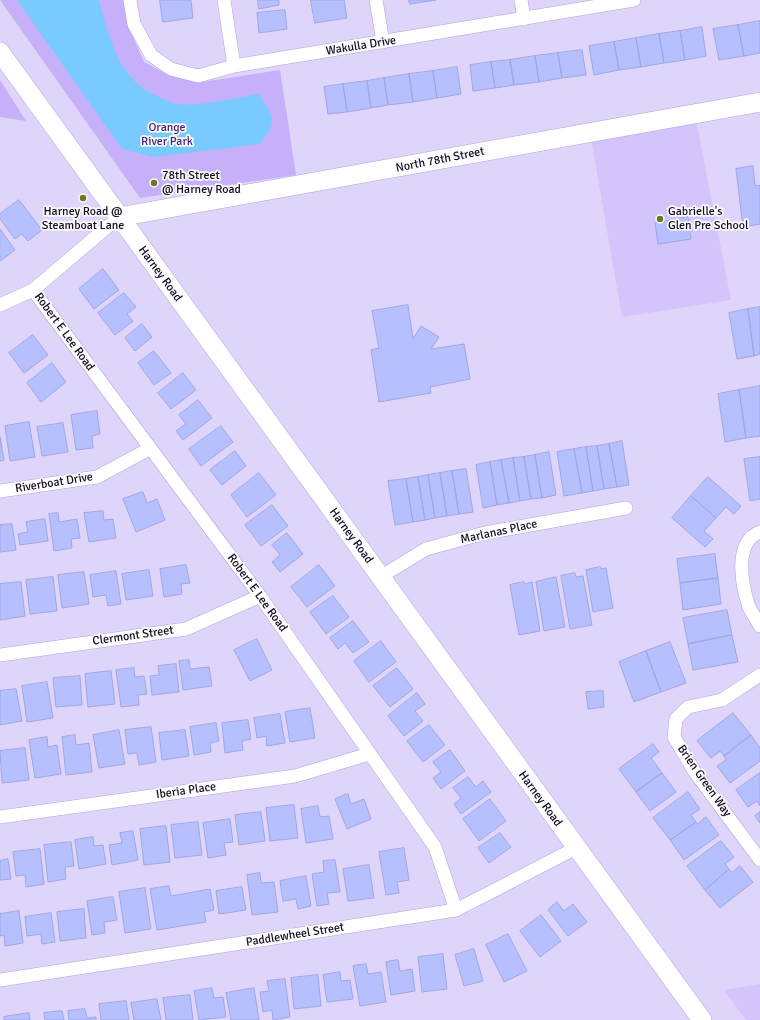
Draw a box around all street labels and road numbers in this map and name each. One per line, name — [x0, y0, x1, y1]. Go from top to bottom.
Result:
street label: Wakulla Drive — [325, 33, 397, 59]
street label: North 78th Street — [394, 144, 486, 176]
street label: Harney Road — [135, 244, 185, 304]
street label: Robert E Lee Road — [31, 290, 97, 374]
street label: Riverboat Drive — [14, 470, 94, 496]
street label: Harney Road — [326, 506, 376, 566]
street label: Marlanas Place — [459, 517, 539, 547]
street label: Robert E Lee Road — [224, 551, 290, 635]
street label: Clermont Street — [92, 623, 174, 649]
street label: Brien Green Way — [674, 742, 734, 820]
street label: Harney Road — [515, 769, 565, 829]
street label: Iberia Place — [155, 780, 217, 802]
street label: Paddlewheel Street — [245, 920, 345, 950]

